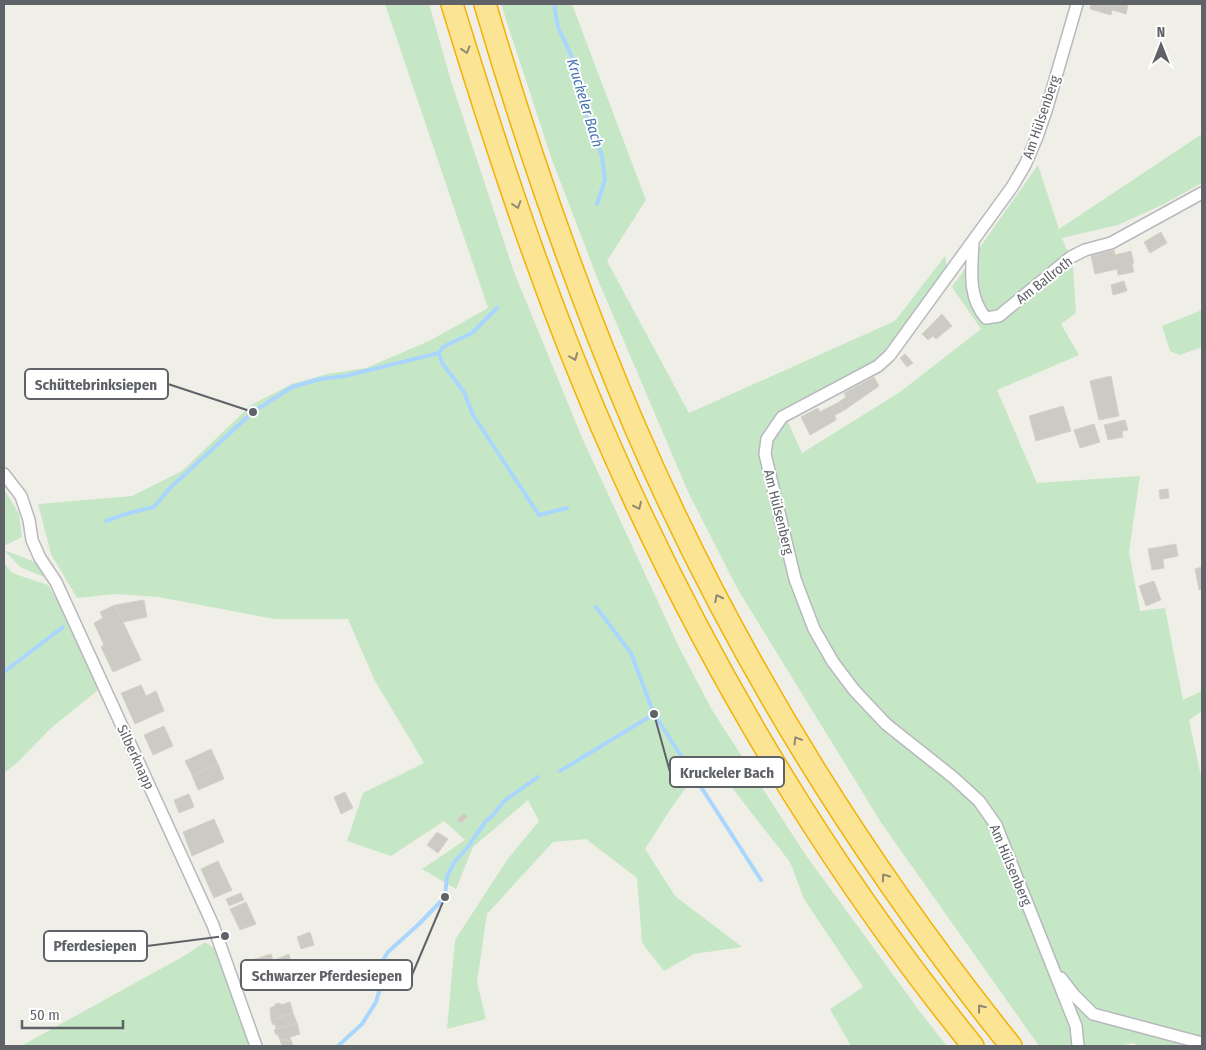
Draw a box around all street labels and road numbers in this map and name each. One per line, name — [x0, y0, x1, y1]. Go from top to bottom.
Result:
street label: Am Hülsenberg — [1019, 73, 1064, 161]
street label: Am Ballroth — [1013, 253, 1076, 308]
street label: Am Hülsenberg — [760, 468, 797, 557]
street label: Silberknapp — [113, 722, 158, 792]
street label: Am Hülsenberg — [986, 822, 1035, 909]

